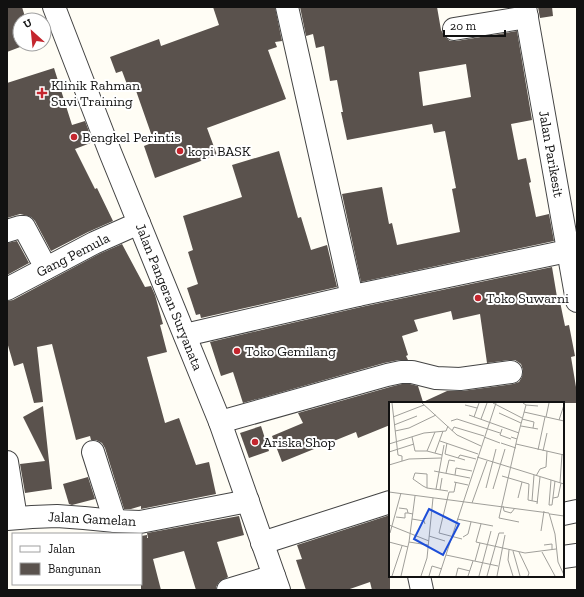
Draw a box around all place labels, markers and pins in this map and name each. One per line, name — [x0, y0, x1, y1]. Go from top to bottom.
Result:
place label: Klinik Rahman Suvi Training — [51, 77, 140, 110]
marker: Klinik Rahman Suvi Training — [36, 87, 48, 99]
place label: Bengkel Perintis — [82, 129, 181, 146]
marker: Bengkel Perintis — [69, 132, 79, 142]
place label: kopi BASK — [188, 143, 251, 160]
marker: kopi BASK — [175, 146, 185, 156]
place label: Toko Suwarni — [486, 290, 569, 307]
marker: Toko Suwarni — [473, 293, 483, 303]
place label: Toko Gemilang — [245, 343, 336, 360]
marker: Toko Gemilang — [232, 346, 242, 356]
place label: Ariska Shop — [263, 434, 336, 451]
marker: Ariska Shop — [250, 437, 260, 447]

